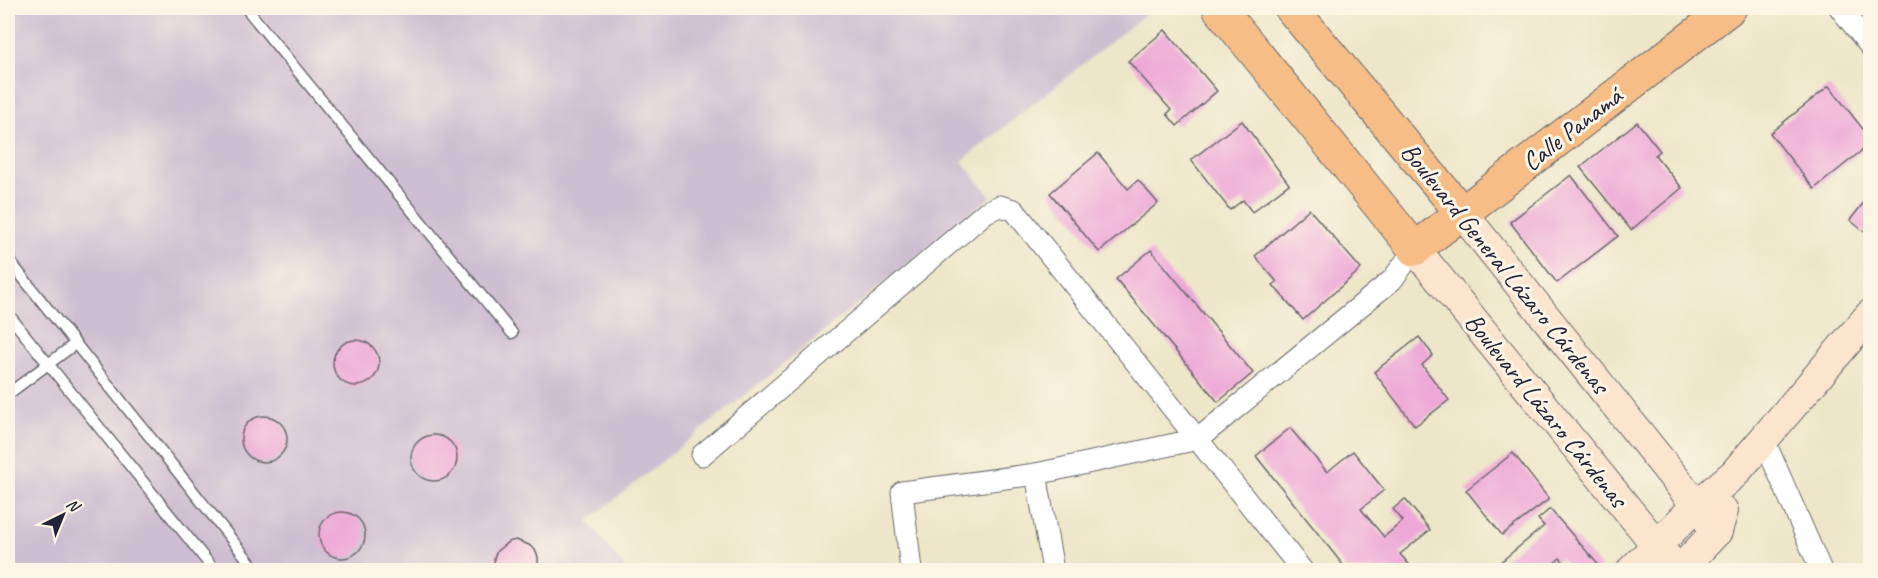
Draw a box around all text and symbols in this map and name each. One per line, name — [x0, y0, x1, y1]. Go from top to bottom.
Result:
street label: Calle Panamá — [1515, 78, 1631, 178]
street label: Boulevard General Lázaro Cárdenas — [1394, 136, 1618, 402]
street label: Boulevard Lázaro Cárdenas — [1458, 306, 1636, 515]
north arrow — [33, 485, 93, 545]
text: N — [62, 494, 85, 518]

